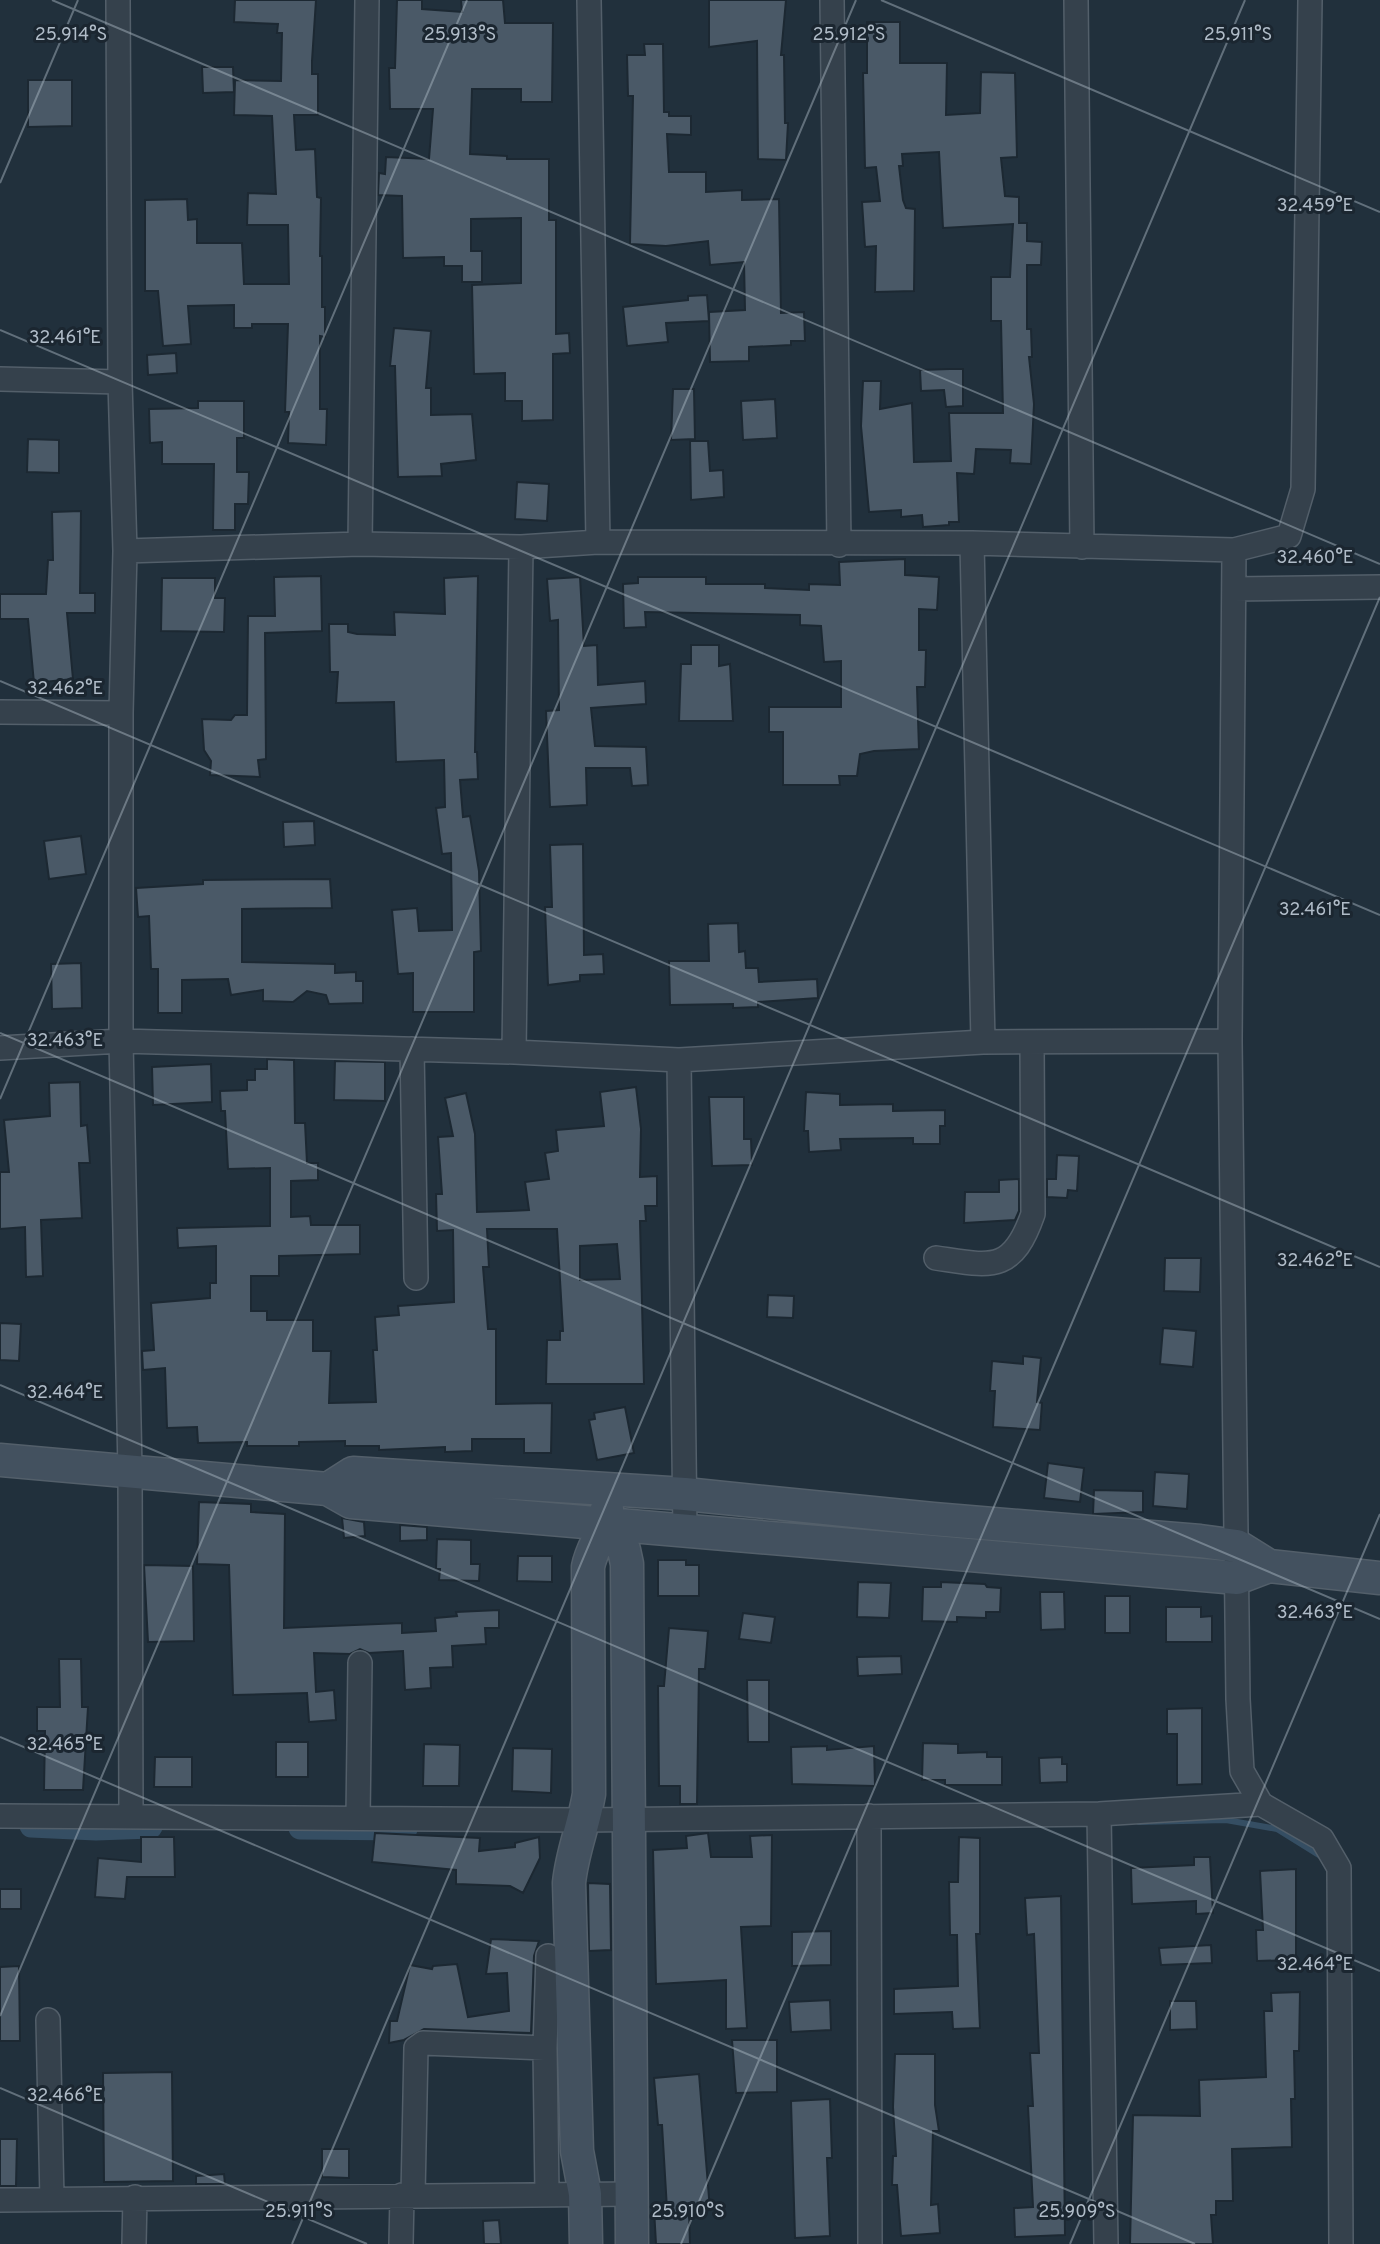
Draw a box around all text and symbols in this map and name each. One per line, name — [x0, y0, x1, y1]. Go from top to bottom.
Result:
text: 25.914°S — [35, 24, 107, 47]
text: 25.913°S — [424, 24, 496, 47]
text: 25.912°S — [813, 24, 885, 47]
text: 25.911°S — [1204, 24, 1272, 47]
text: 32.459°E — [1277, 195, 1353, 218]
text: 32.461°E — [29, 327, 101, 350]
text: 32.460°E — [1276, 547, 1354, 570]
text: 32.462°E — [27, 678, 103, 701]
text: 32.461°E — [1279, 899, 1351, 922]
text: 32.463°E — [27, 1030, 103, 1053]
text: 32.462°E — [1277, 1250, 1353, 1273]
text: 32.464°E — [27, 1382, 103, 1405]
text: 32.463°E — [1277, 1602, 1353, 1625]
text: 32.465°E — [27, 1734, 103, 1757]
text: 32.464°E — [1277, 1954, 1353, 1977]
text: 32.466°E — [27, 2085, 103, 2108]
text: 25.911°S — [265, 2201, 333, 2224]
text: 25.910°S — [651, 2201, 725, 2224]
text: 25.909°S — [1038, 2201, 1116, 2224]

